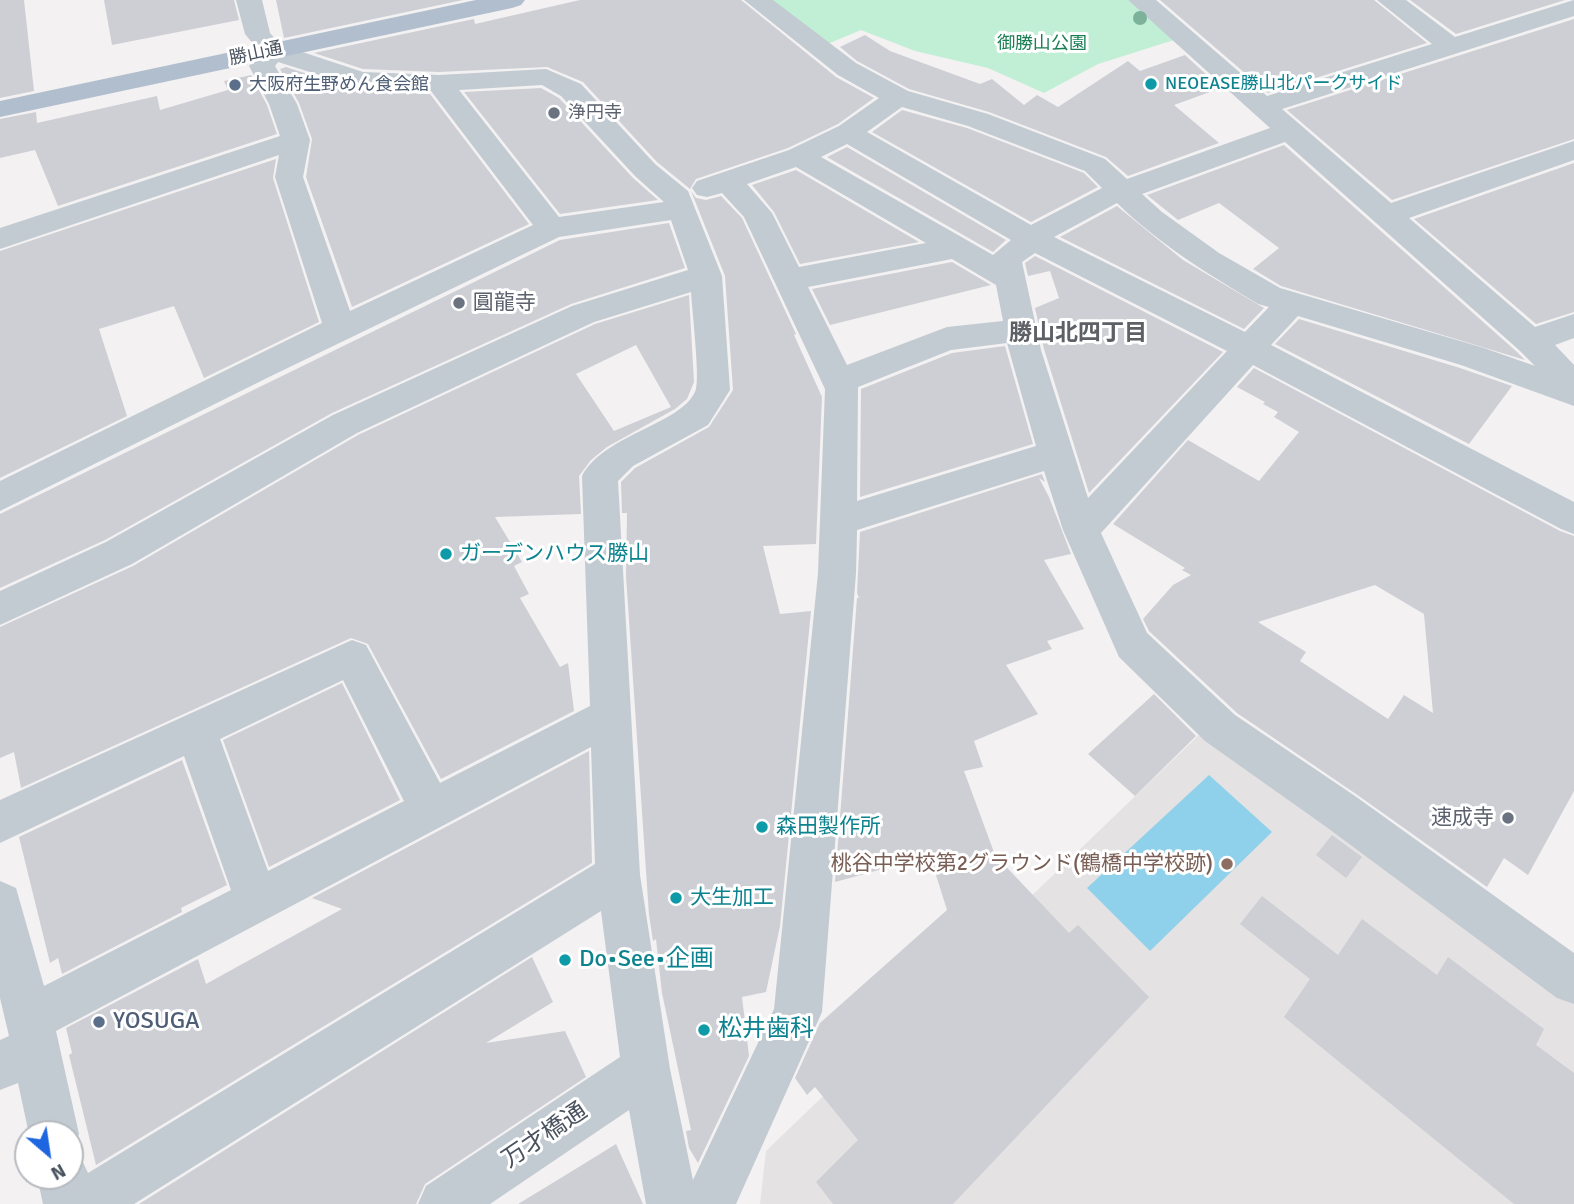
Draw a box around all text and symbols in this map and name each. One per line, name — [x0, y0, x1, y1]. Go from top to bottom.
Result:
park label: 御勝山公園 — [997, 33, 1087, 55]
street label: 勝山通 — [227, 38, 285, 70]
place label: NEOEASE勝山北パークサイド — [1165, 73, 1403, 95]
place label: 大阪府生野めん食会館 — [249, 74, 429, 96]
marker: NEOEASE勝山北パークサイド — [1143, 76, 1159, 92]
marker: 大阪府生野めん食会館 — [227, 77, 243, 93]
place label: 浄円寺 — [568, 102, 622, 124]
marker: 浄円寺 — [546, 105, 562, 121]
place label: 圓龍寺 — [473, 290, 536, 316]
marker: 圓龍寺 — [451, 295, 467, 311]
district label: 勝山北四丁目 — [1009, 320, 1147, 348]
place label: ガーデンハウス勝山 — [460, 541, 649, 567]
marker: ガーデンハウス勝山 — [438, 546, 454, 562]
place label: 速成寺 — [1431, 805, 1494, 831]
marker: 速成寺 — [1500, 810, 1516, 826]
place label: 森田製作所 — [776, 814, 881, 840]
marker: 森田製作所 — [754, 819, 770, 835]
place label: 桃谷中学校第2グラウンド(鶴橋中学校跡) — [831, 851, 1213, 877]
marker: 桃谷中学校第2グラウンド(鶴橋中学校跡) — [1219, 856, 1235, 872]
place label: 大生加工 — [690, 885, 774, 911]
marker: 大生加工 — [668, 890, 684, 906]
place label: Do•See•企画 — [579, 946, 714, 974]
marker: Do•See•企画 — [557, 952, 573, 968]
place label: YOSUGA — [113, 1008, 200, 1036]
marker: YOSUGA — [91, 1014, 107, 1030]
place label: 松井歯科 — [718, 1016, 814, 1044]
marker: 松井歯科 — [696, 1022, 712, 1038]
street label: 万才橋通 — [497, 1097, 593, 1175]
north arrow — [14, 1120, 84, 1190]
text: N — [47, 1158, 70, 1185]

